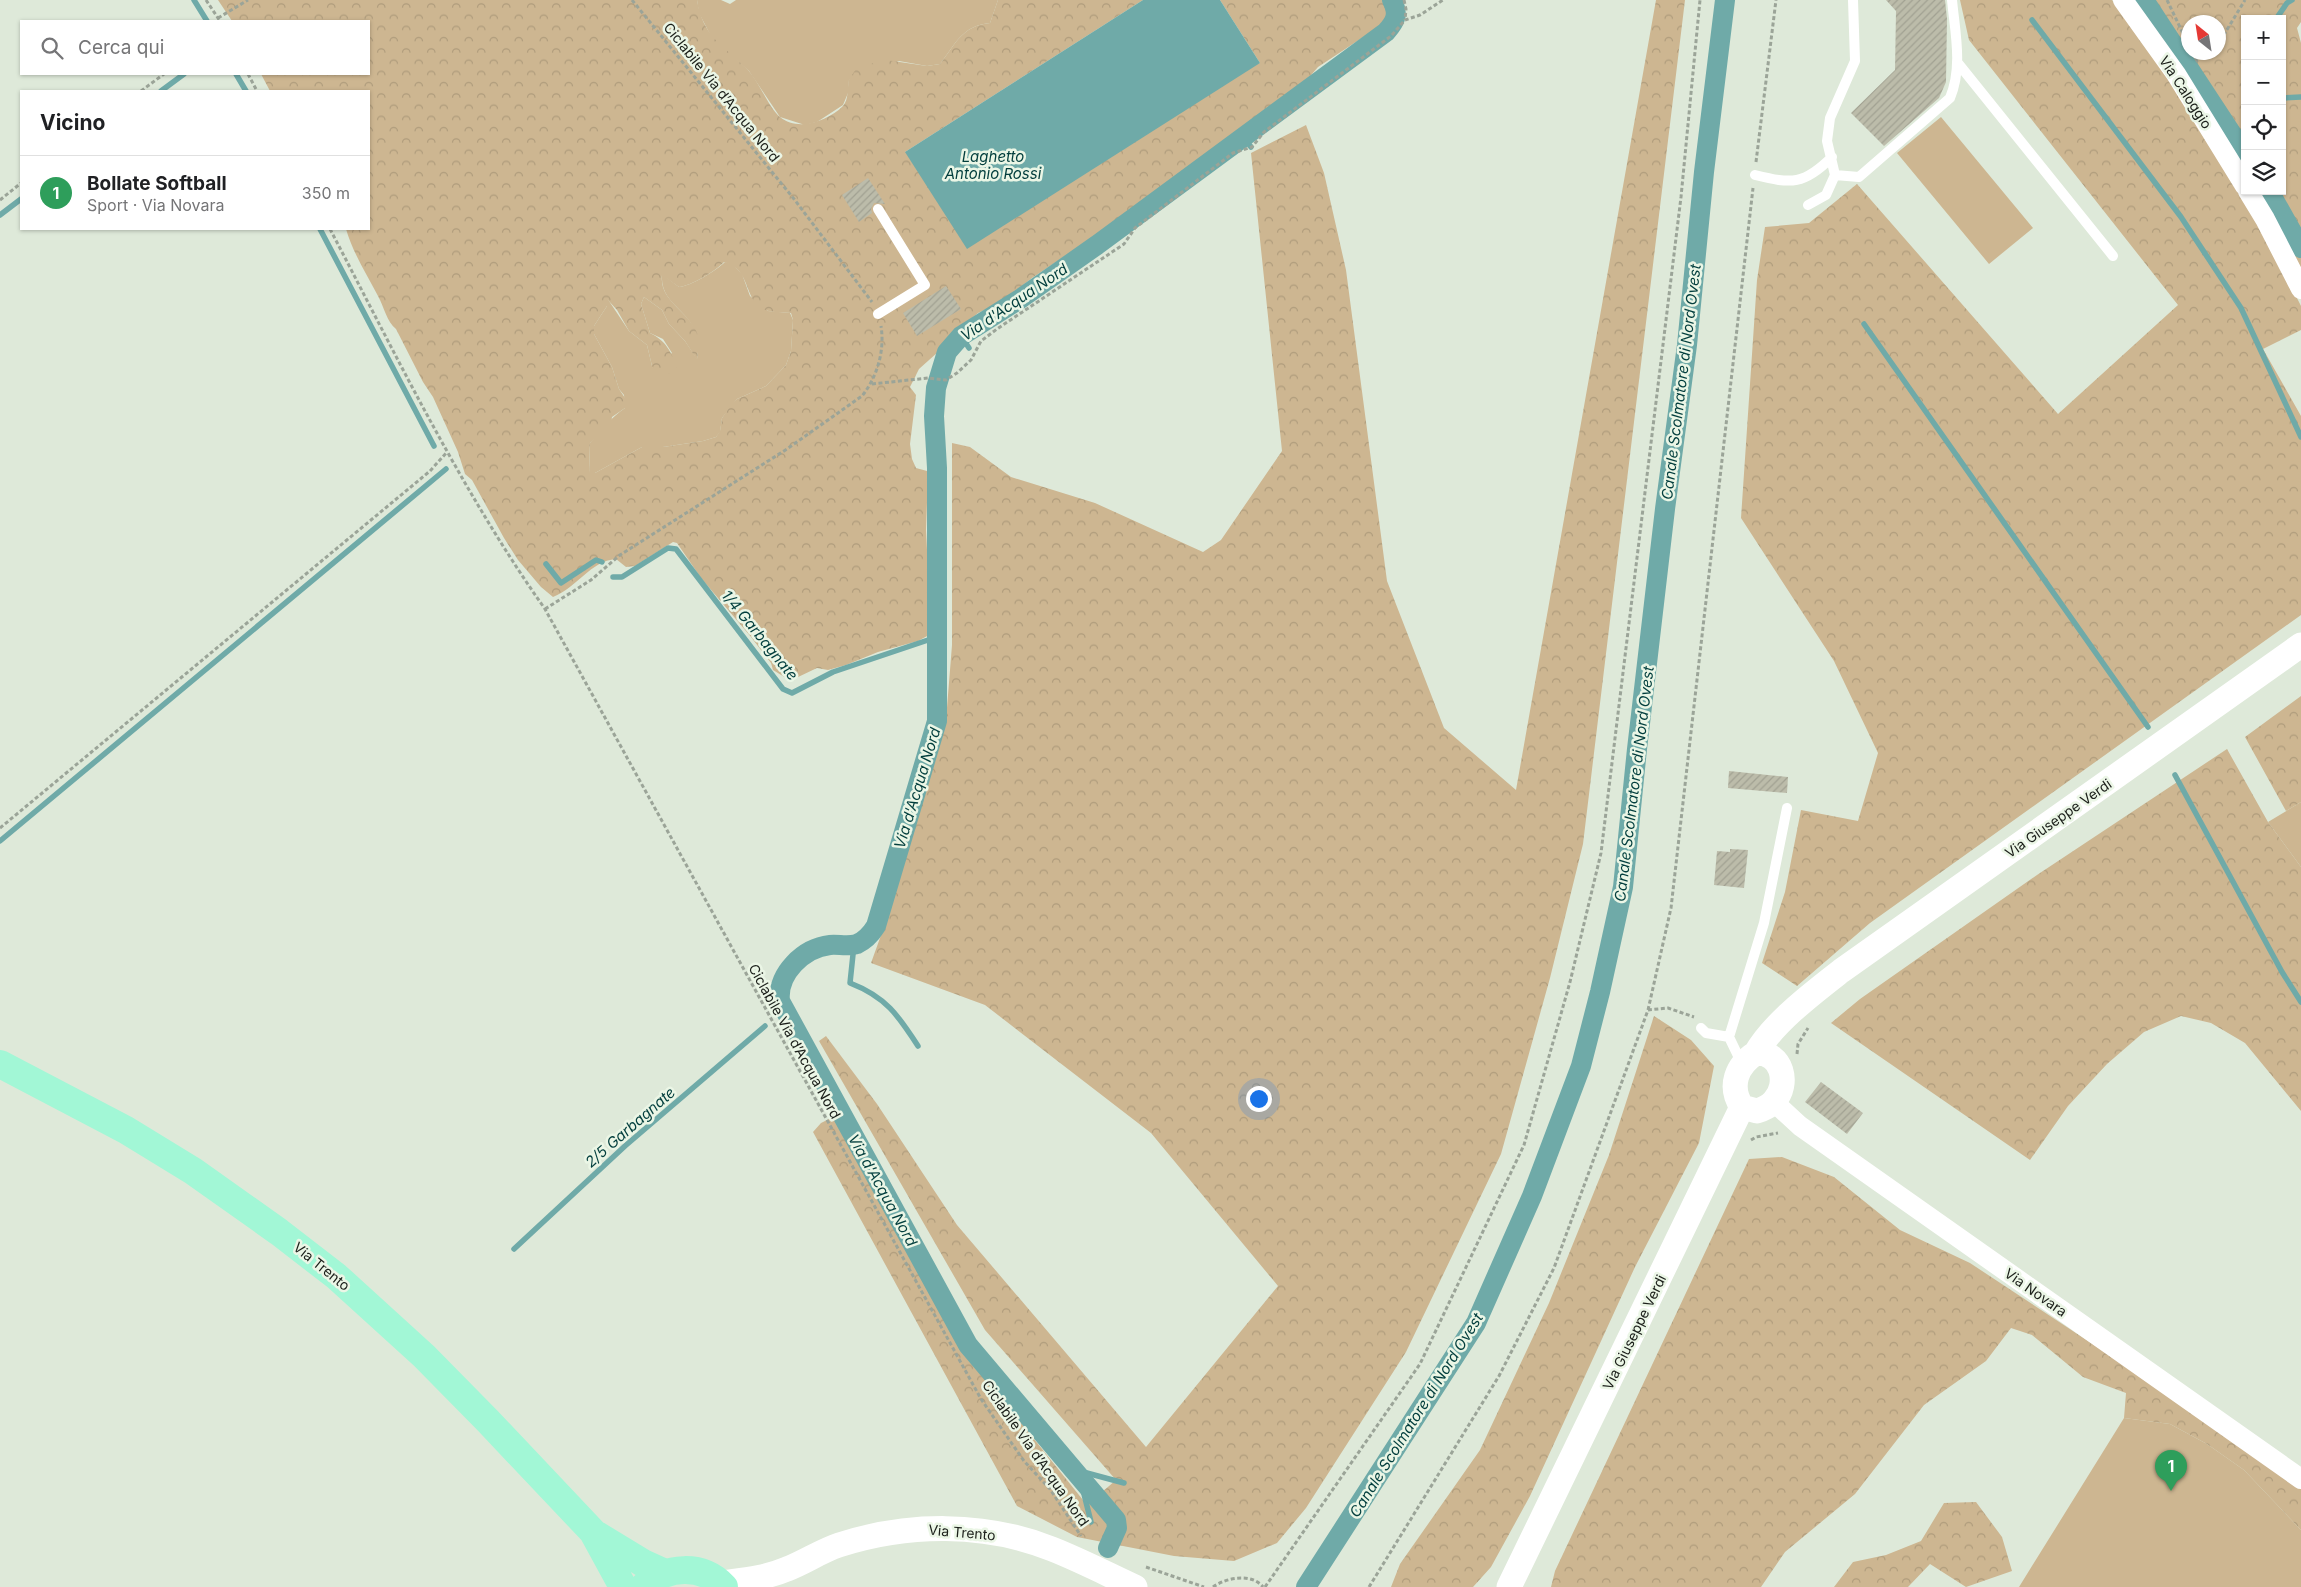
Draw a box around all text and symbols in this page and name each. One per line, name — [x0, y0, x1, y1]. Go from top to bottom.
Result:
north arrow — [2181, 15, 2226, 60]
map controls — [2241, 15, 2286, 195]
button: + — [2241, 15, 2286, 60]
street label: Ciclabile Via d’Acqua Nord — [661, 19, 783, 165]
search box — [20, 20, 370, 75]
icon: search — [38, 34, 66, 62]
text: Cerca qui — [78, 36, 164, 59]
street label: Via Caloggio — [2156, 52, 2216, 132]
button: − — [2241, 60, 2286, 105]
button: locate — [2241, 105, 2286, 150]
text: Vicino — [40, 110, 105, 135]
water label: Laghetto Antonio Rossi — [944, 147, 1042, 183]
button: layers — [2241, 150, 2286, 195]
text: Bollate Softball — [87, 172, 227, 195]
text: 1 — [53, 183, 59, 203]
text: 350 m — [302, 183, 350, 203]
text: Sport · Via Novara — [87, 195, 224, 215]
water label: Via d'Acqua Nord — [957, 259, 1072, 345]
water label: Canale Scolmatore di Nord Ovest — [1657, 262, 1705, 501]
water label: 1/4 Garbagnate — [718, 586, 802, 684]
water label: Canale Scolmatore di Nord Ovest — [1610, 664, 1658, 903]
water label: Via d'Acqua Nord — [890, 725, 945, 851]
street label: Via Giuseppe Verdi — [2002, 775, 2114, 861]
street label: Ciclabile Via d’Acqua Nord — [745, 961, 845, 1121]
water label: 2/5 Garbagnate — [581, 1083, 679, 1171]
your location — [1246, 1086, 1272, 1112]
water label: Via d'Acqua Nord — [844, 1131, 922, 1250]
street label: Via Trento — [290, 1238, 354, 1294]
street label: Via Novara — [2002, 1264, 2070, 1320]
street label: Via Giuseppe Verdi — [1599, 1272, 1669, 1392]
water label: Canale Scolmatore di Nord Ovest — [1345, 1308, 1487, 1521]
street label: Ciclabile Via d’Acqua Nord — [979, 1377, 1093, 1529]
pin: 1 — [2155, 1450, 2187, 1491]
street label: Via Trento — [928, 1521, 996, 1543]

